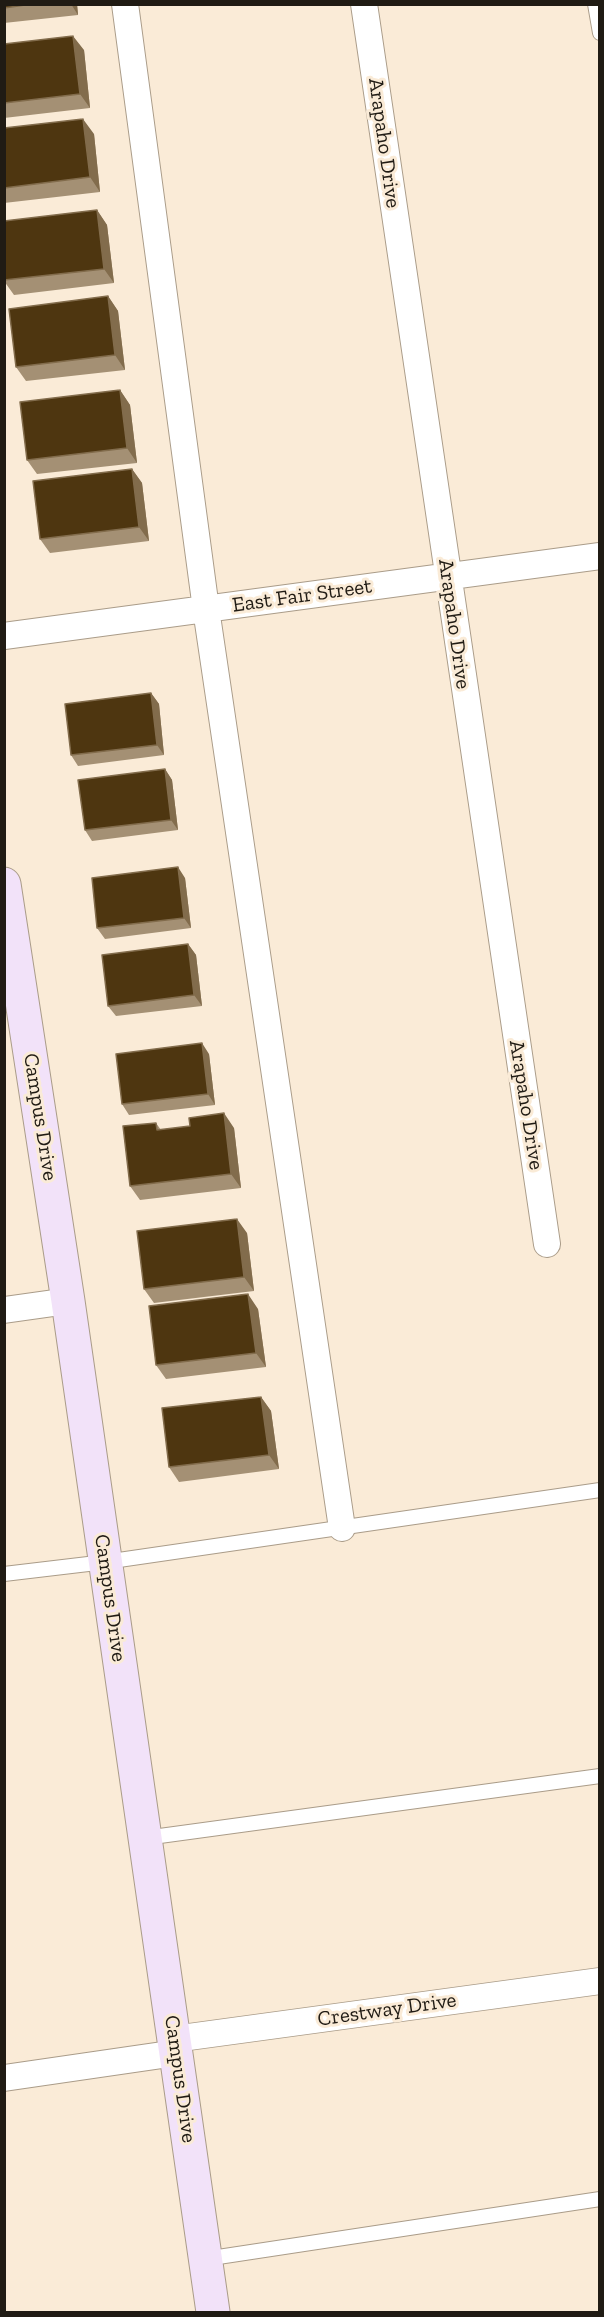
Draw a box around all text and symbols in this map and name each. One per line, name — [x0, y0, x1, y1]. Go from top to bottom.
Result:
street label: Arapaho Drive — [362, 76, 406, 210]
street label: Arapaho Drive — [432, 557, 476, 691]
street label: East Fair Street — [231, 574, 373, 618]
street label: Arapaho Drive — [503, 1038, 549, 1172]
street label: Campus Drive — [17, 1052, 63, 1182]
street label: Campus Drive — [89, 1533, 131, 1663]
street label: Crestway Drive — [316, 1988, 458, 2032]
street label: Campus Drive — [159, 2014, 201, 2144]

